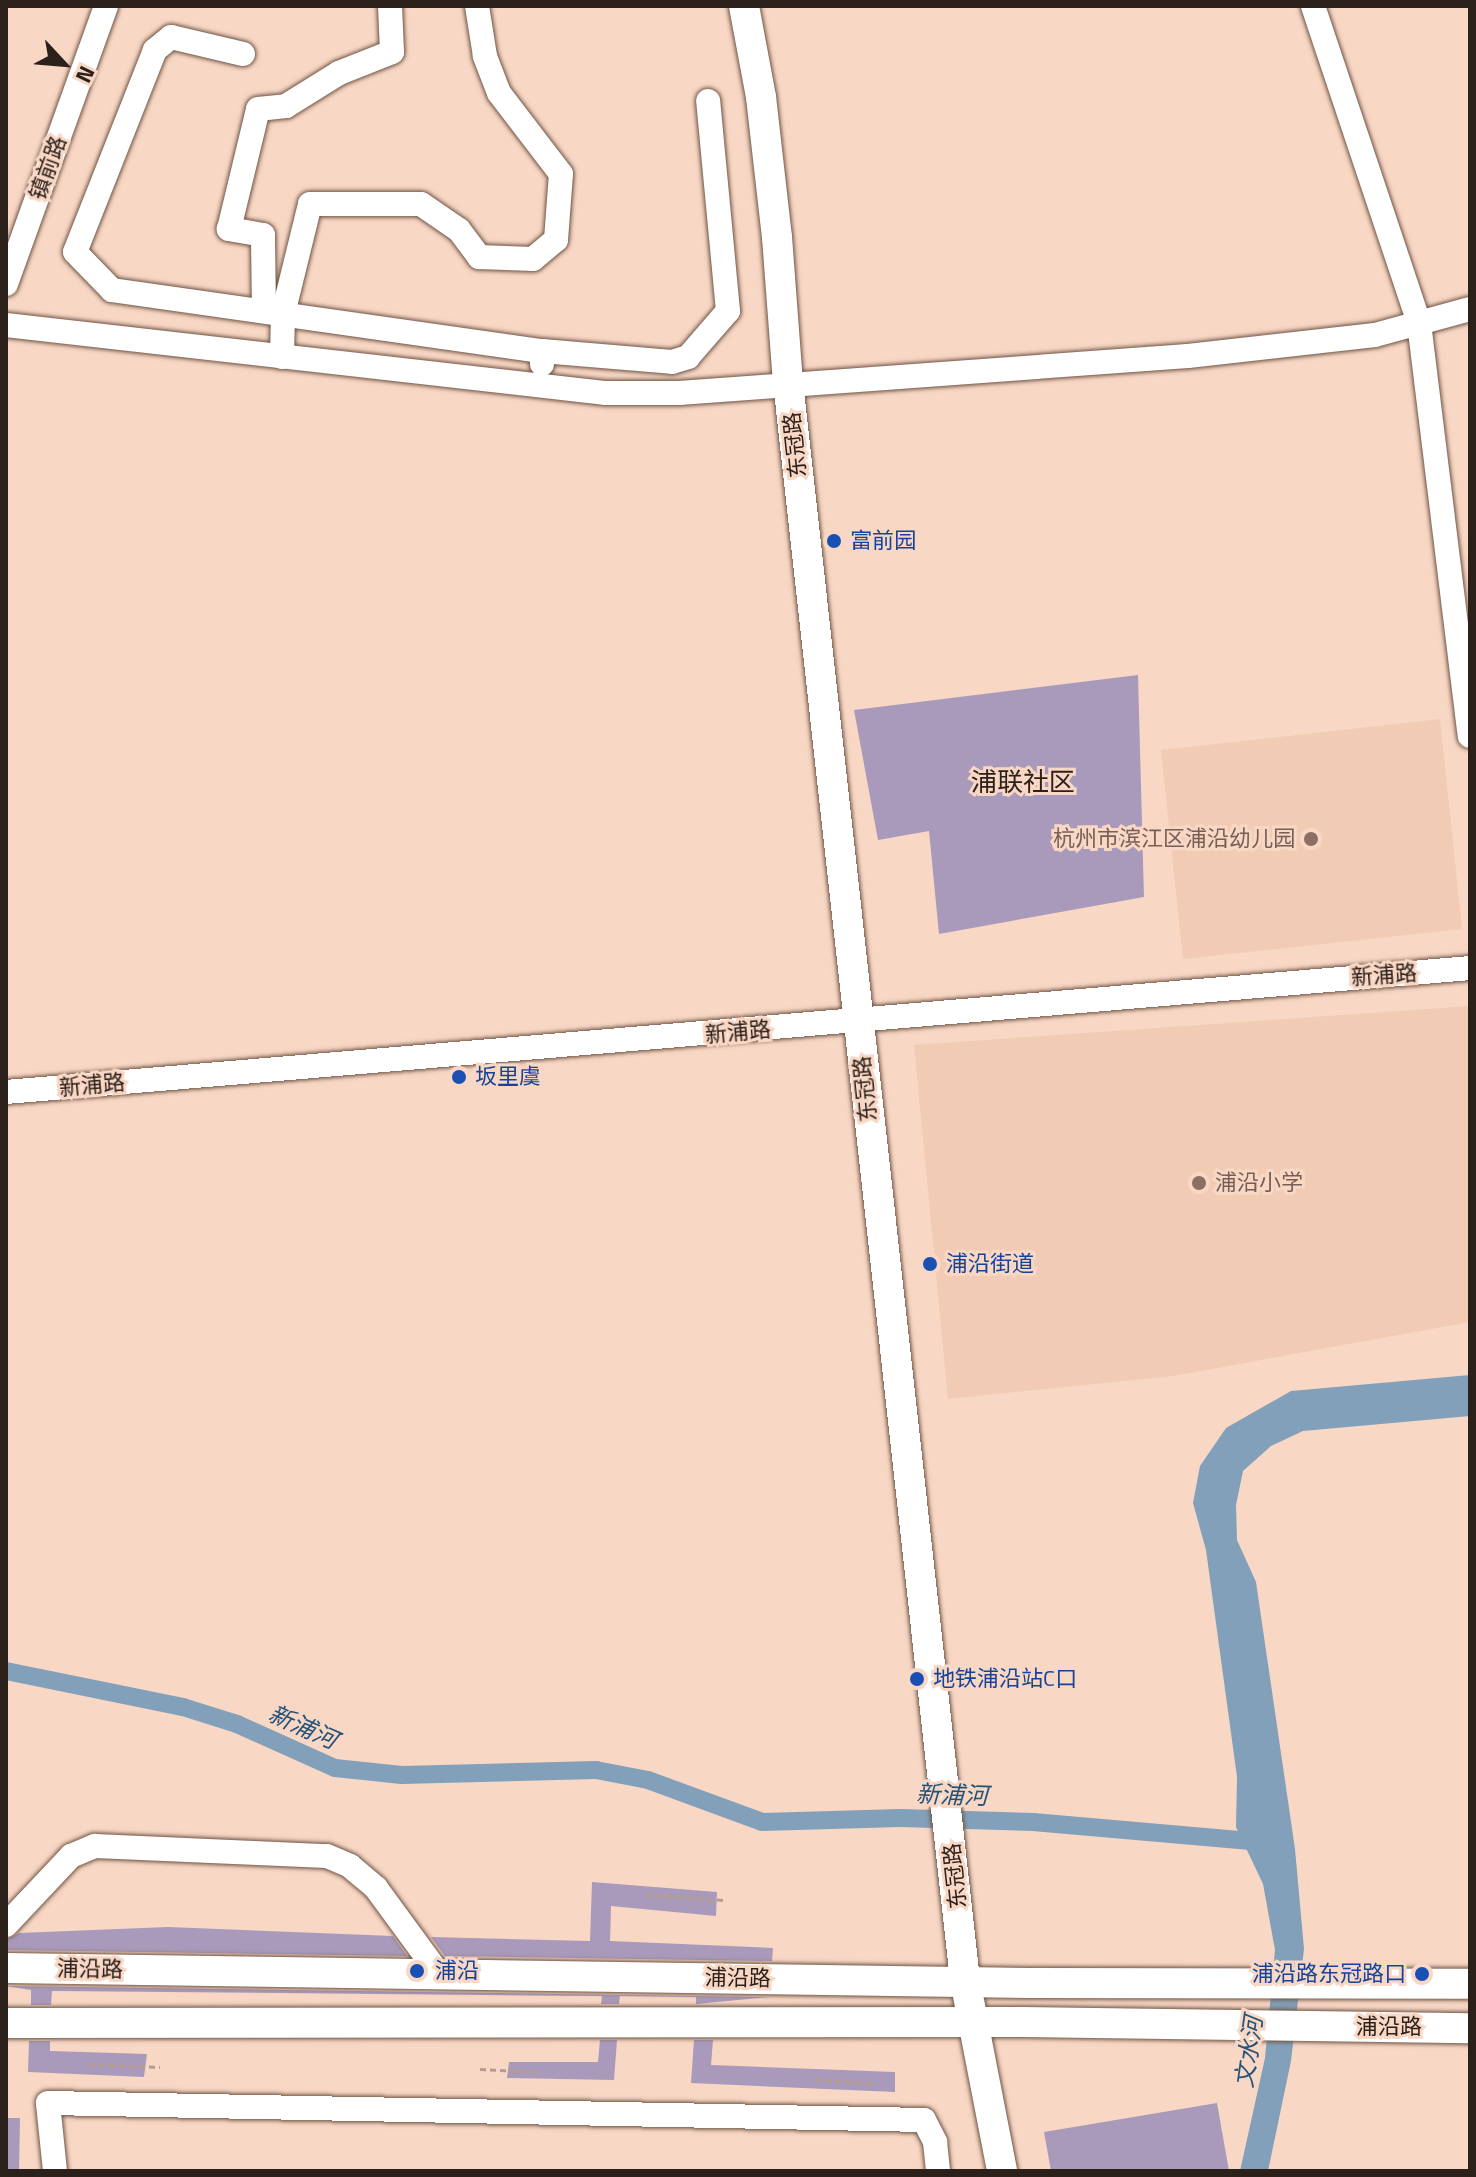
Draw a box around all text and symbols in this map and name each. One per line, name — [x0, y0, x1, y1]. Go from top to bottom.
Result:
north arrow — [24, 24, 104, 104]
text: N — [67, 60, 104, 89]
street label: 镇前路 — [24, 132, 72, 204]
street label: 东冠路 — [778, 411, 812, 479]
place label: 富前园 — [850, 528, 916, 554]
marker: 富前园 — [825, 532, 843, 550]
district label: 浦联社区 — [971, 766, 1075, 798]
place label: 杭州市滨江区浦沿幼儿园 — [1053, 826, 1295, 852]
marker: 杭州市滨江区浦沿幼儿园 — [1302, 830, 1320, 848]
street label: 新浦路 — [1350, 960, 1418, 990]
street label: 新浦路 — [704, 1016, 772, 1048]
street label: 东冠路 — [848, 1055, 882, 1123]
place label: 坂里虞 — [475, 1064, 541, 1090]
marker: 坂里虞 — [450, 1068, 468, 1086]
street label: 新浦路 — [58, 1069, 126, 1101]
place label: 浦沿小学 — [1215, 1170, 1303, 1196]
marker: 浦沿小学 — [1190, 1174, 1208, 1192]
place label: 浦沿街道 — [946, 1251, 1034, 1277]
marker: 浦沿街道 — [921, 1255, 939, 1273]
place label: 地铁浦沿站C口 — [933, 1666, 1077, 1692]
marker: 地铁浦沿站C口 — [908, 1670, 926, 1688]
water label: 新浦河 — [264, 1699, 342, 1755]
water label: 新浦河 — [916, 1779, 988, 1811]
street label: 东冠路 — [938, 1842, 972, 1910]
street label: 浦沿路 — [57, 1955, 123, 1983]
place label: 浦沿 — [435, 1958, 479, 1984]
marker: 浦沿 — [406, 1960, 428, 1982]
place label: 浦沿路东冠路口 — [1252, 1961, 1406, 1987]
street label: 浦沿路 — [705, 1964, 771, 1992]
marker: 浦沿路东冠路口 — [1413, 1965, 1431, 1983]
water label: 文水河 — [1230, 2014, 1268, 2090]
street label: 浦沿路 — [1356, 2014, 1422, 2040]

